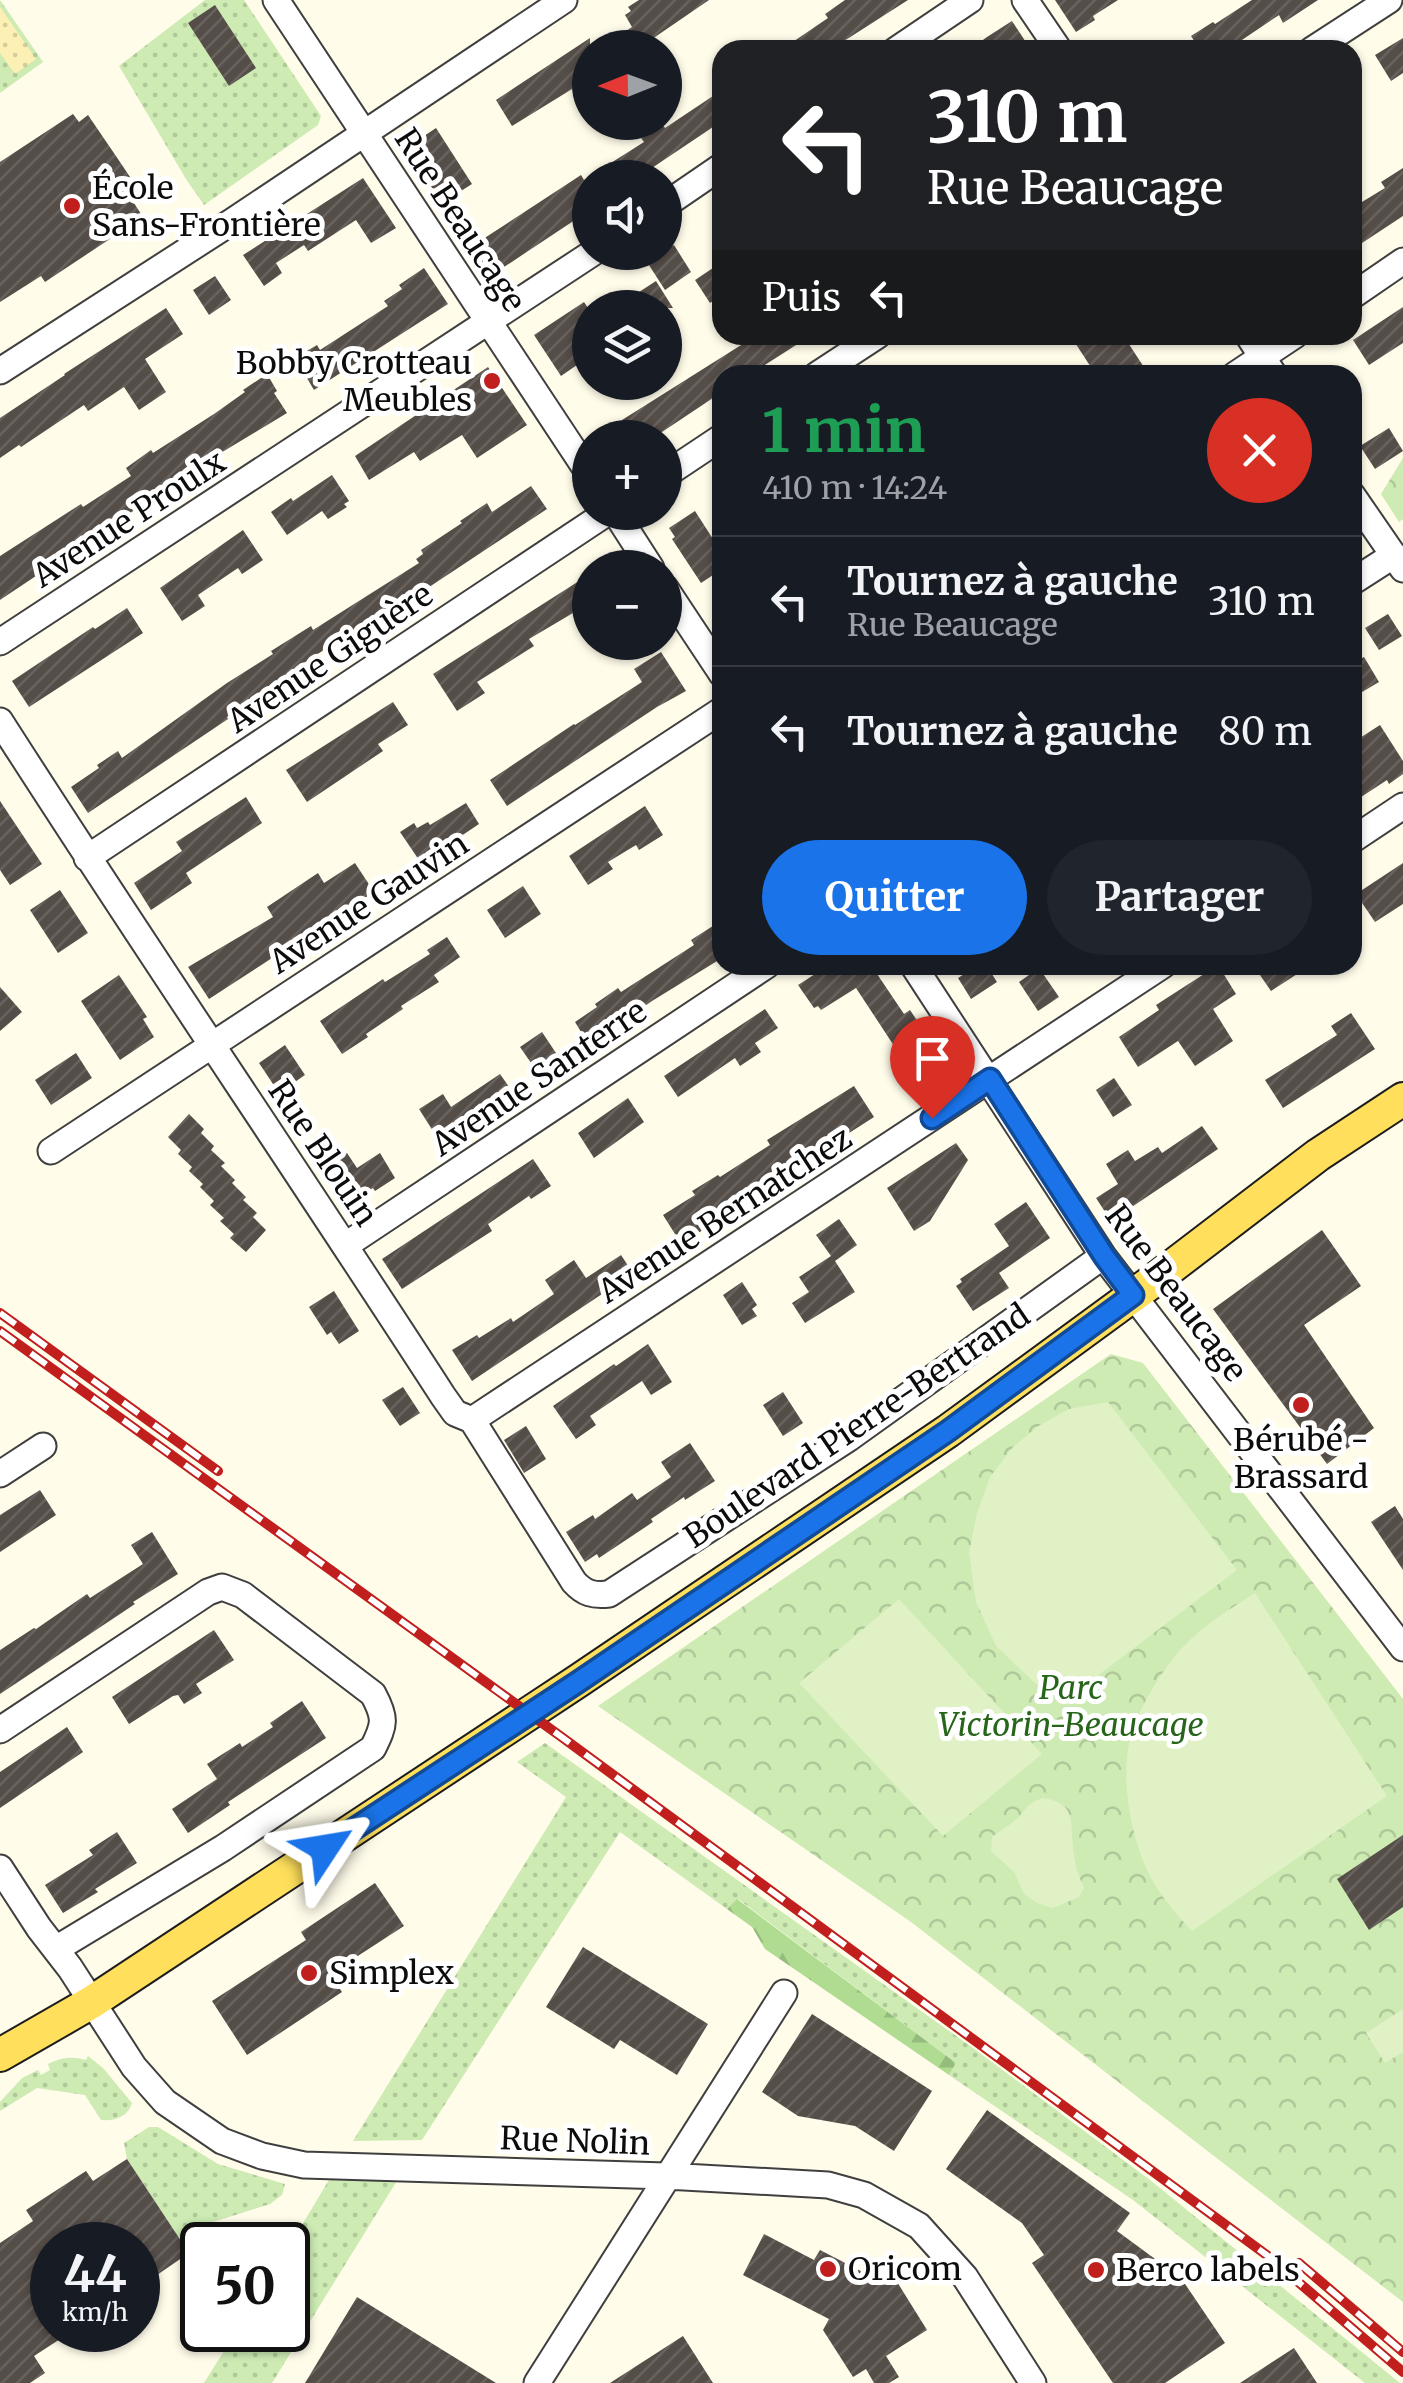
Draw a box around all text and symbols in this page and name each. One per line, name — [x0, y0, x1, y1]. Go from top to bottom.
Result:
north arrow — [572, 30, 682, 140]
map controls — [572, 30, 682, 660]
text: 310 m — [927, 73, 1127, 161]
icon: left — [762, 80, 892, 210]
street label: Rue Beaucage — [386, 121, 534, 319]
button: sound — [572, 160, 682, 270]
text: Rue Beaucage — [927, 160, 1223, 216]
place label: École Sans-Frontière — [92, 168, 321, 245]
marker: École Sans-Frontière — [61, 195, 83, 217]
icon: left — [861, 270, 916, 325]
text: Puis — [762, 274, 841, 321]
button: layers — [572, 290, 682, 400]
place label: Bobby Crotteau Meubles — [236, 343, 472, 420]
marker: Bobby Crotteau Meubles — [481, 370, 503, 392]
text: 1 min — [762, 393, 925, 468]
button: close — [1207, 398, 1312, 503]
button: + — [572, 420, 682, 530]
street label: Avenue Proulx — [24, 442, 233, 597]
text: 410 m · 14:24 — [762, 468, 947, 508]
button: − — [572, 550, 682, 660]
text: Tournez à gauche — [847, 558, 1178, 605]
icon: left — [762, 574, 817, 629]
street label: Avenue Giguère — [219, 575, 440, 742]
text: 310 m — [1208, 578, 1315, 625]
text: Rue Beaucage — [847, 605, 1058, 645]
icon: left — [762, 704, 817, 759]
text: Tournez à gauche — [847, 708, 1178, 755]
text: 80 m — [1218, 708, 1312, 755]
street label: Avenue Gauvin — [261, 824, 476, 983]
button: Quitter — [762, 840, 1027, 955]
button: Partager — [1047, 840, 1312, 955]
street label: Avenue Santerre — [423, 991, 654, 1165]
pin — [890, 1016, 975, 1119]
icon: arrive — [905, 1031, 960, 1086]
street label: Rue Blouin — [260, 1072, 386, 1234]
street label: Avenue Bernatchez — [590, 1118, 859, 1312]
street label: Rue Beaucage — [1097, 1197, 1255, 1389]
street label: Boulevard Pierre-Bertrand — [677, 1295, 1037, 1557]
marker: Bérubé - Brassard — [1290, 1394, 1312, 1416]
place label: Bérubé - Brassard — [1233, 1420, 1369, 1497]
park label: Parc Victorin-Beaucage — [938, 1668, 1204, 1745]
position arrow — [273, 1796, 377, 1900]
place label: Simplex — [329, 1953, 454, 1993]
marker: Simplex — [298, 1962, 320, 1984]
street label: Rue Nolin — [499, 2118, 651, 2164]
speed limit sign: 50 — [180, 2222, 310, 2352]
text: 44 — [63, 2243, 127, 2306]
place label: Oricom — [848, 2249, 962, 2289]
place label: Berco labels — [1116, 2250, 1300, 2290]
marker: Oricom — [817, 2258, 839, 2280]
marker: Berco labels — [1085, 2259, 1107, 2281]
text: km/h — [62, 2296, 128, 2328]

